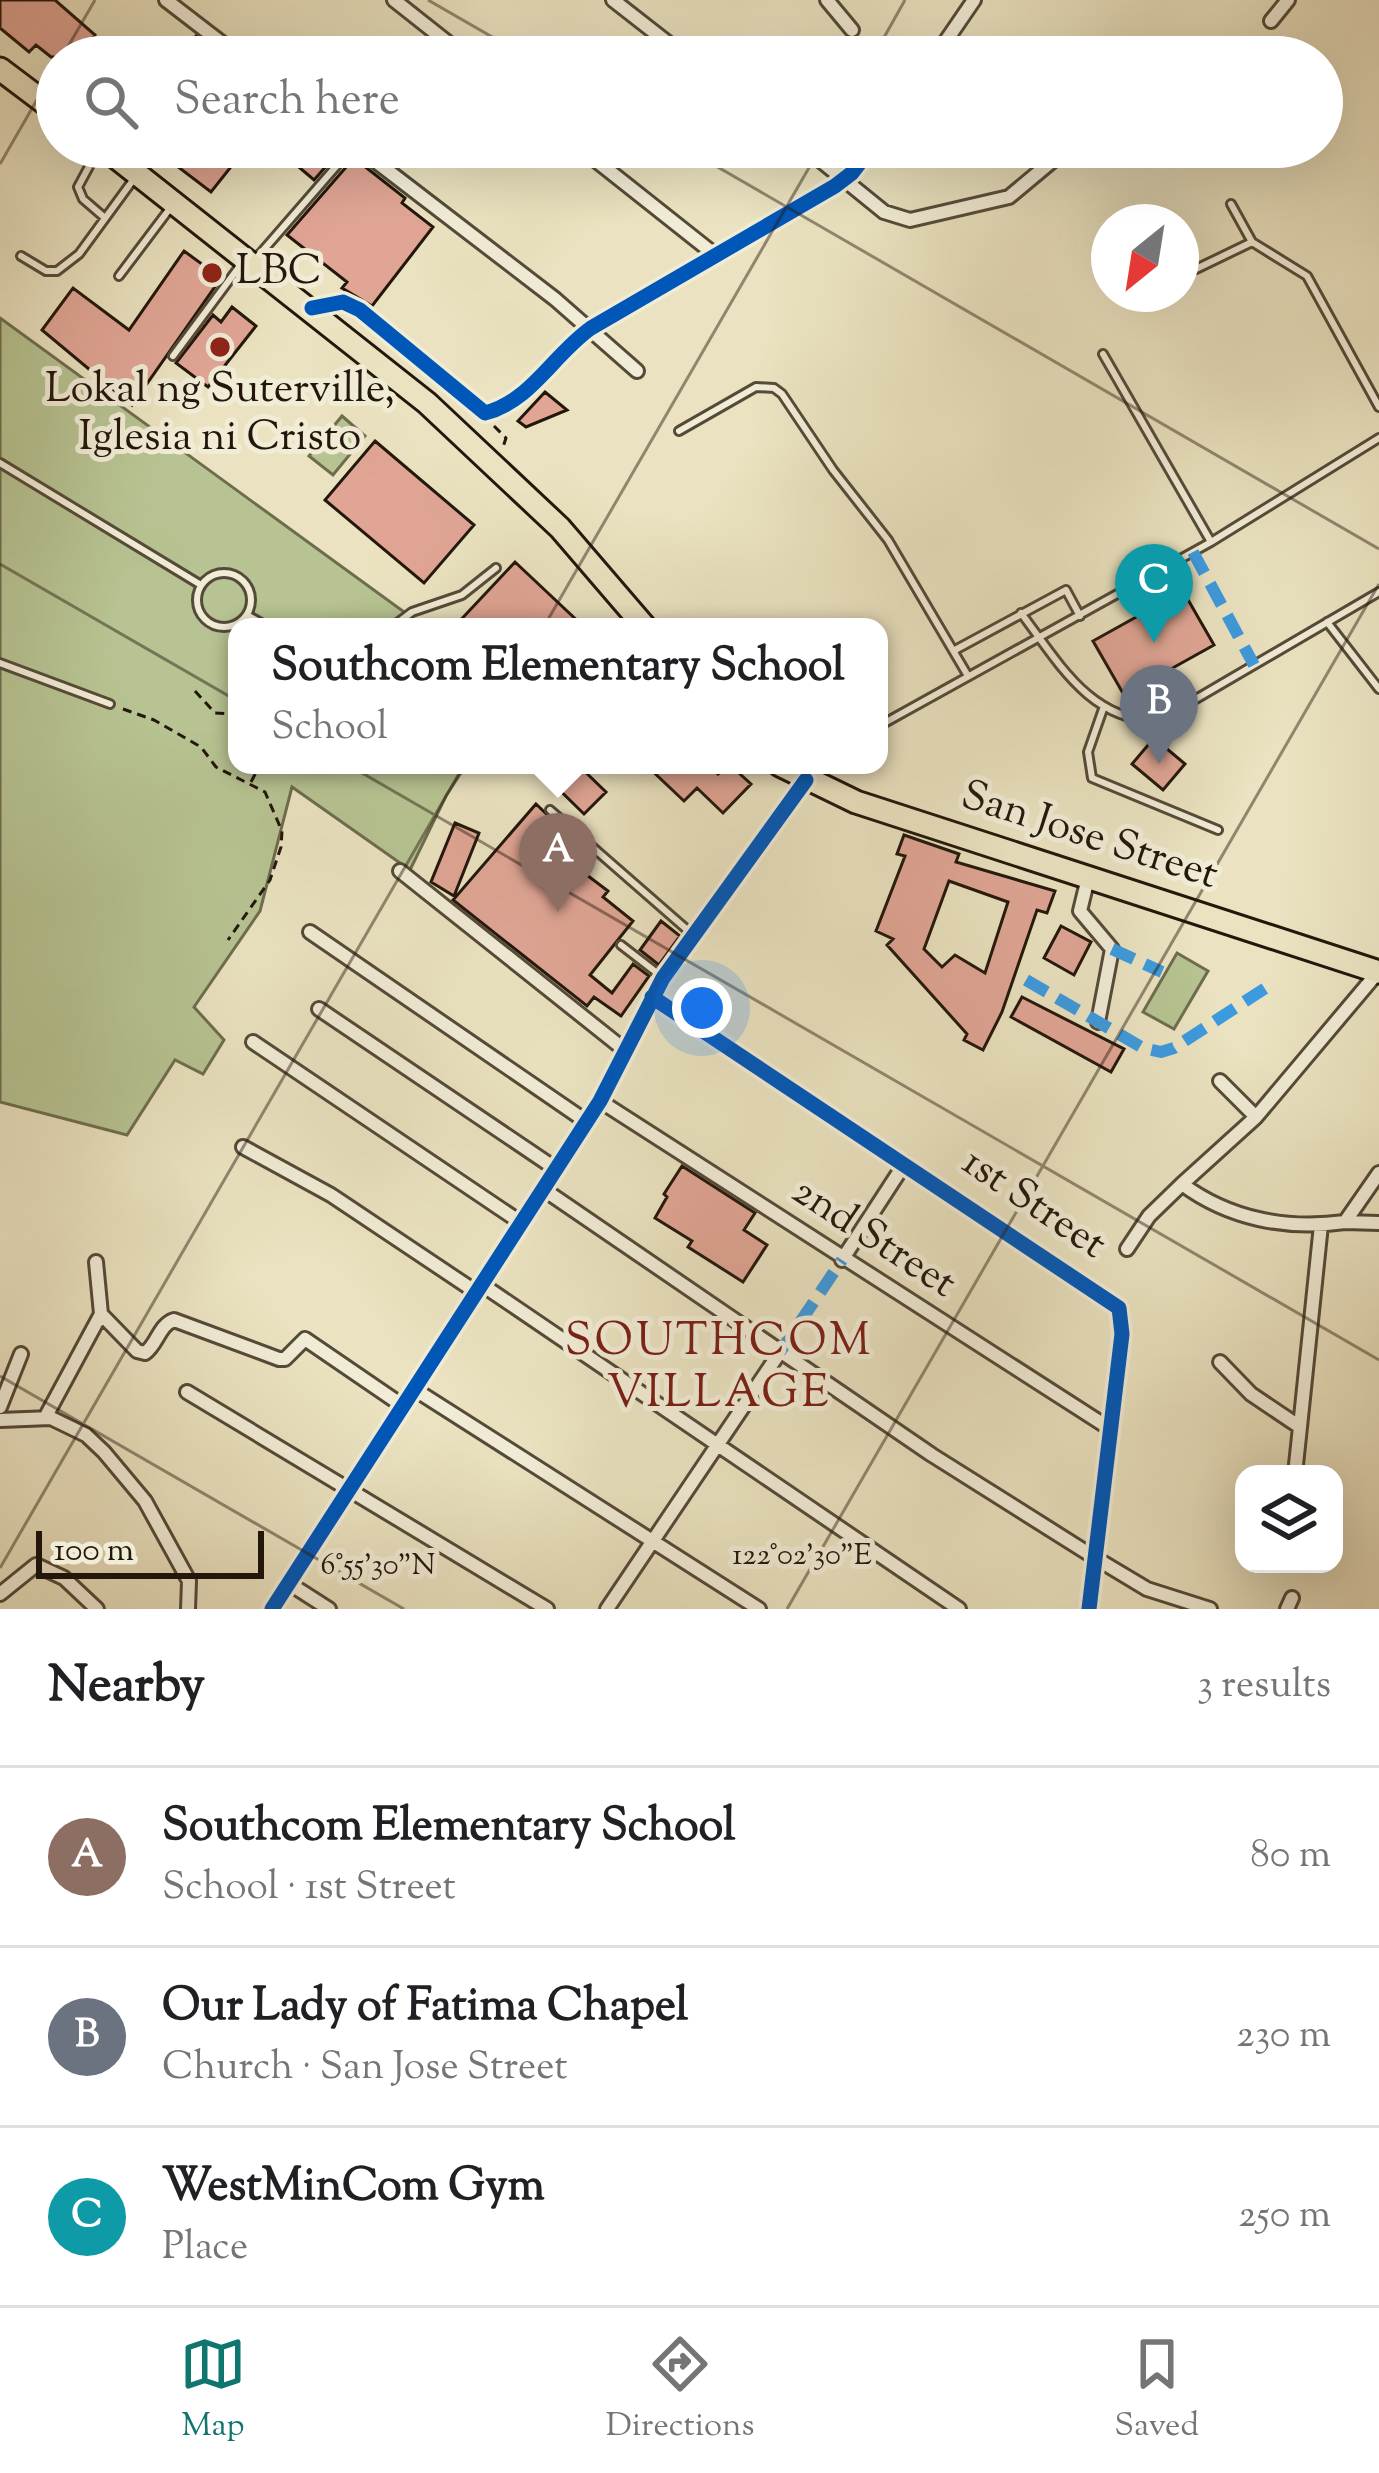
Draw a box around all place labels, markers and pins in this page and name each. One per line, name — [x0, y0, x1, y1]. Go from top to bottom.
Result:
place label: LBC — [236, 243, 322, 303]
marker: LBC — [199, 260, 225, 286]
marker: Lokal ng Suterville, Iglesia ni Cristo — [207, 334, 233, 360]
place label: Lokal ng Suterville, Iglesia ni Cristo — [45, 361, 395, 469]
pin: C — [1115, 544, 1193, 643]
pin: B — [1120, 665, 1198, 764]
pin: A — [519, 813, 597, 912]

